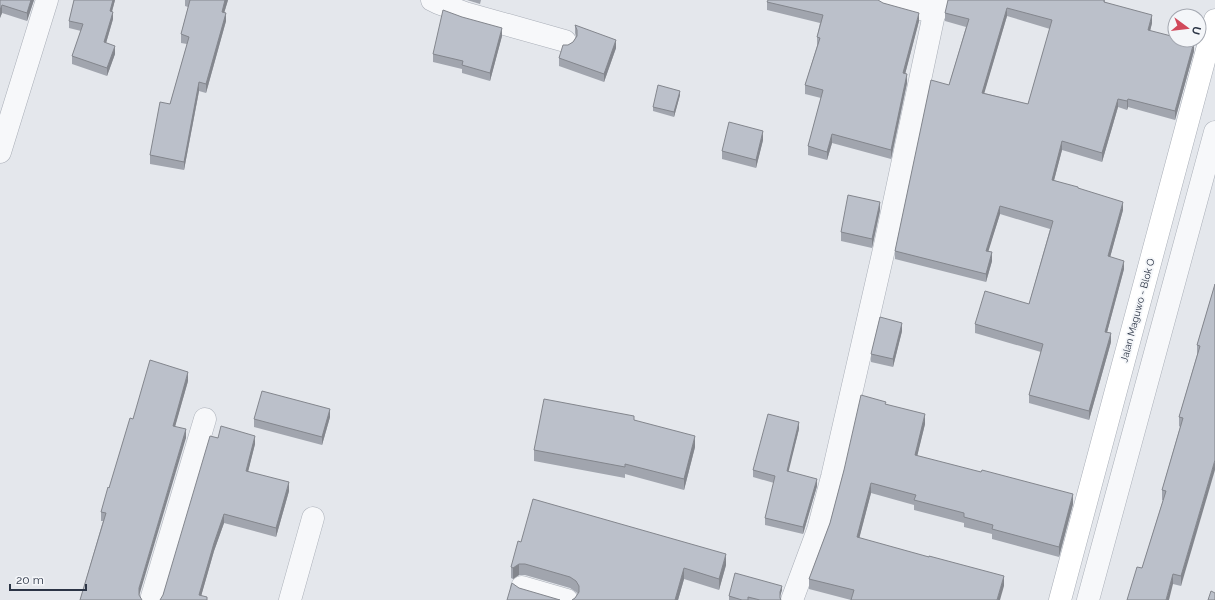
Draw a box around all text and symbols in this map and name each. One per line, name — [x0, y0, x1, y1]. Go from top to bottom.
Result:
north arrow — [1167, 8, 1207, 48]
text: U — [1189, 25, 1204, 36]
street label: Jalan Maguwo - Blok O — [1118, 257, 1157, 363]
scale bar — [10, 566, 86, 592]
text: 20 m — [16, 573, 44, 587]

